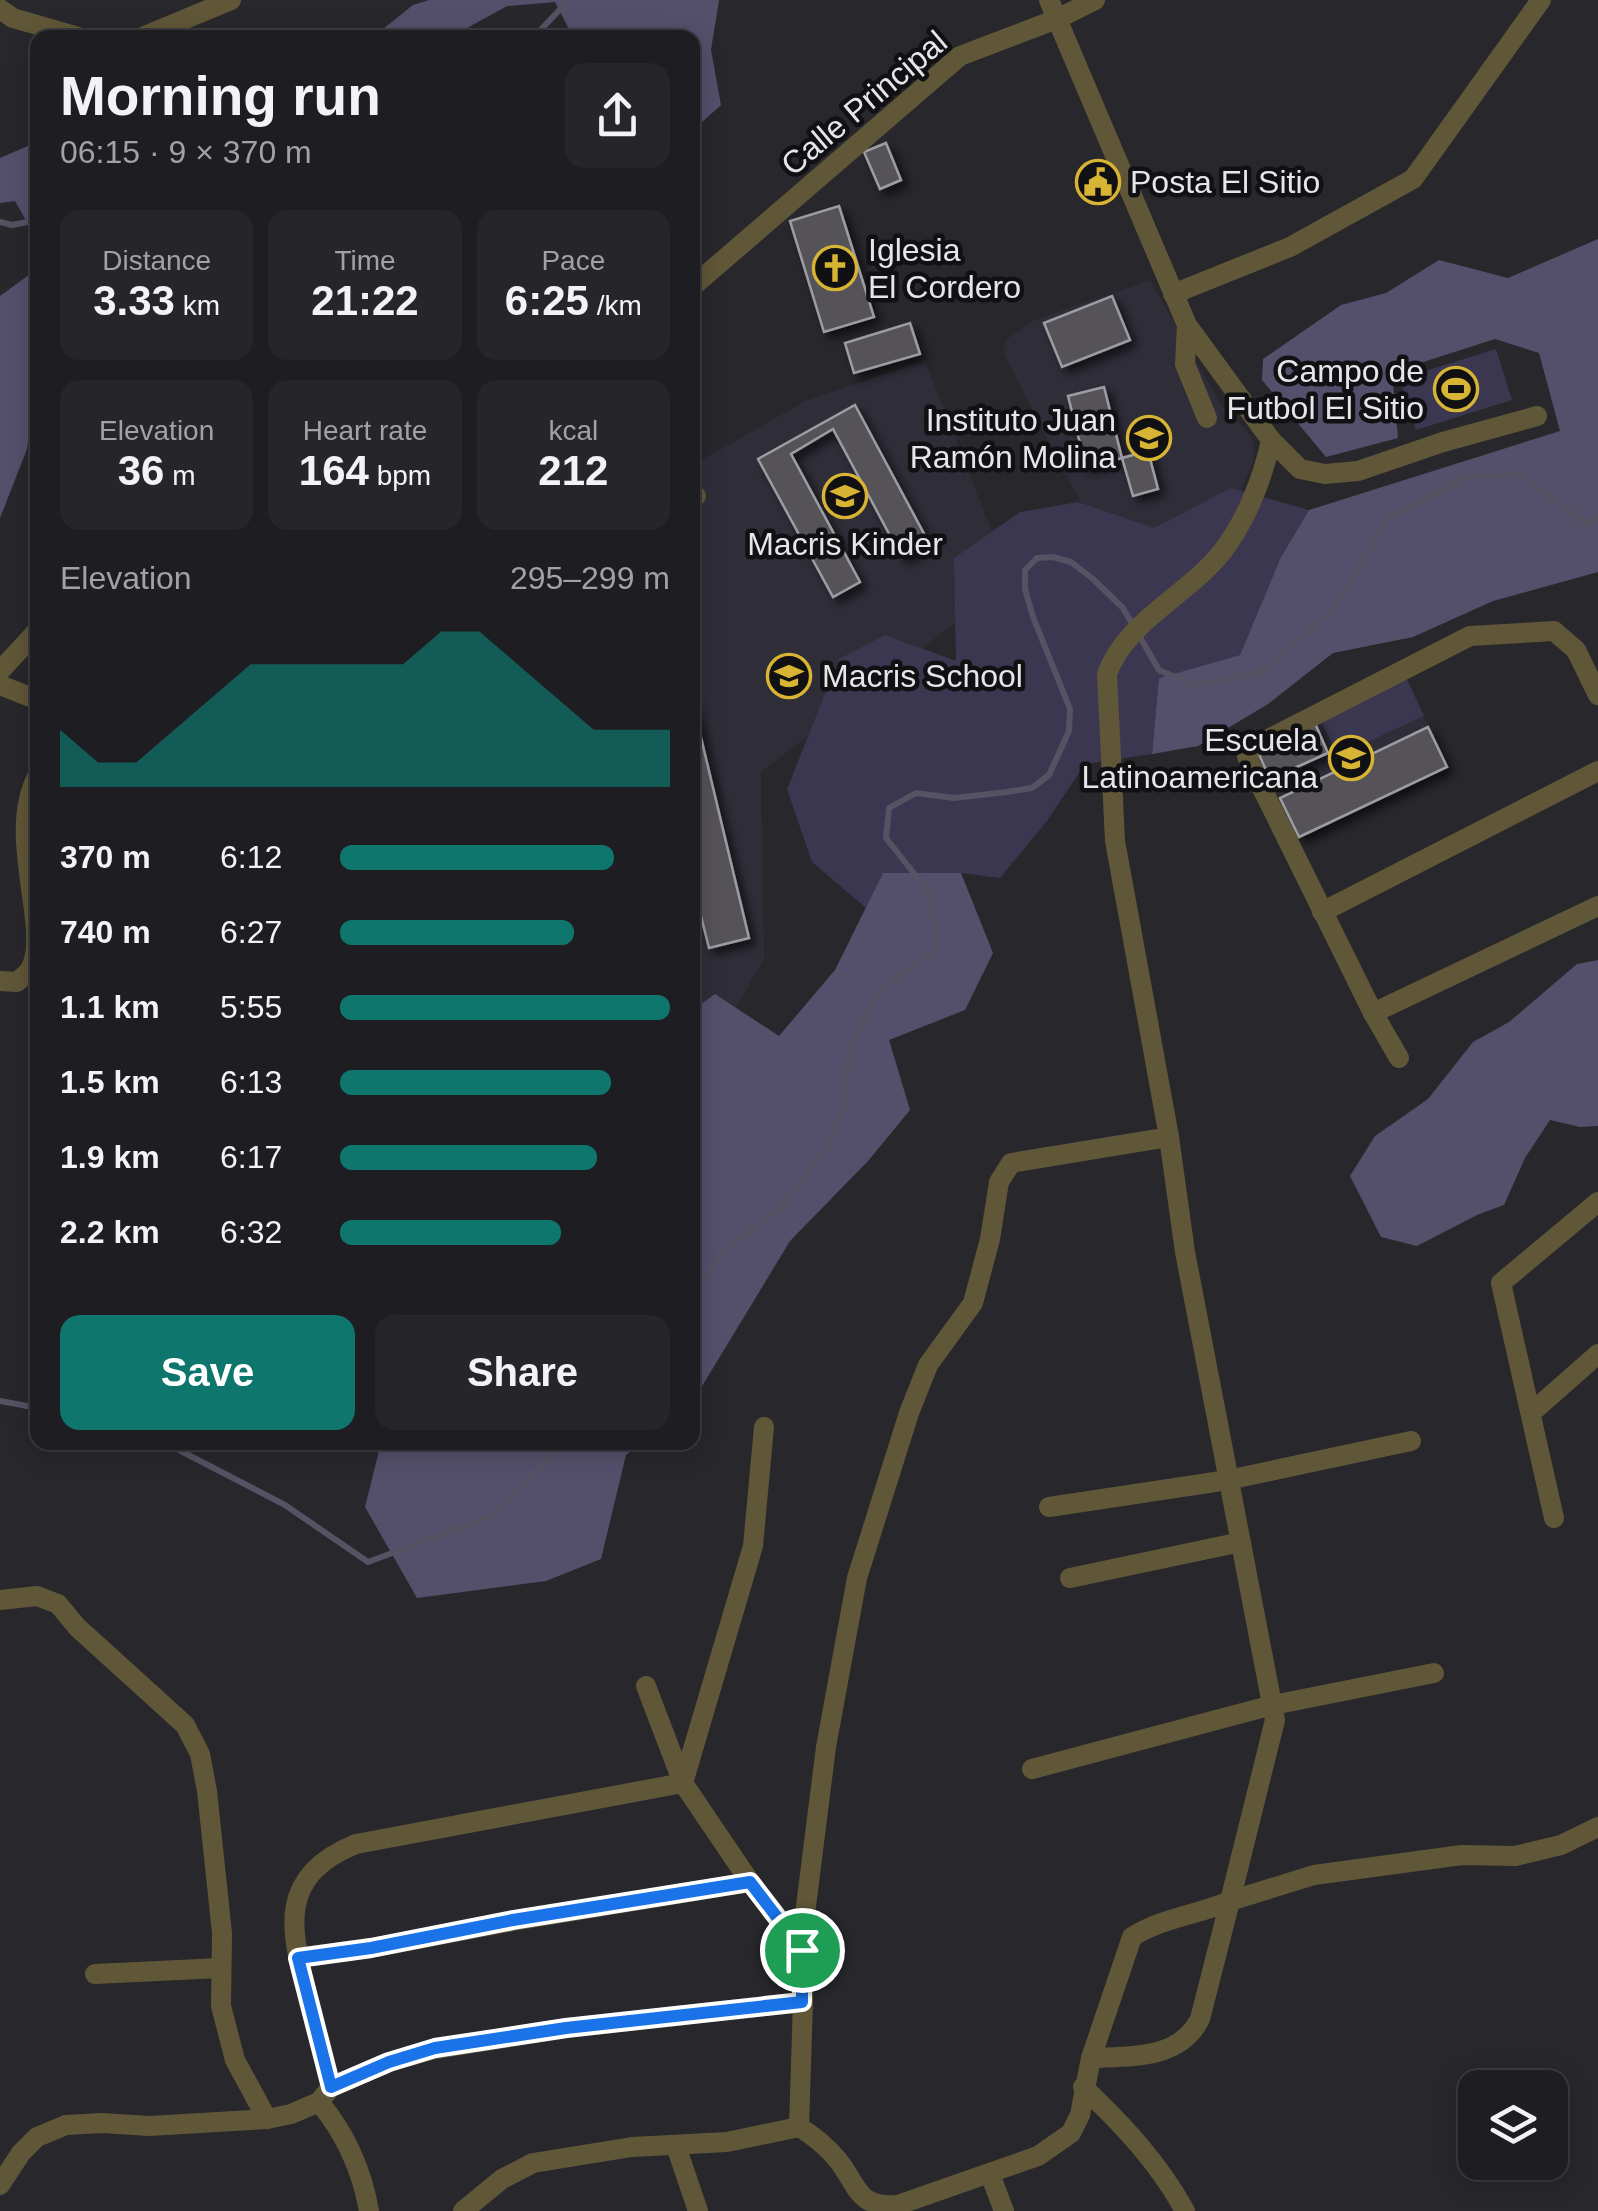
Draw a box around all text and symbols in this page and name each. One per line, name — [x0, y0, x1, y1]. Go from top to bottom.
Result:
street label: Calle Principal — [774, 23, 954, 183]
button: share — [565, 63, 670, 168]
text: Morning run — [60, 65, 381, 127]
text: 06:15 · 9 × 370 m — [60, 134, 312, 170]
public building icon: Posta El Sitio — [1075, 159, 1121, 205]
place label: Posta El Sitio — [1130, 164, 1320, 200]
place label: Iglesia El Cordero — [868, 232, 1021, 305]
text: Distance — [102, 245, 211, 276]
text: Time — [334, 245, 396, 276]
text: Pace — [541, 245, 605, 276]
church icon: Iglesia El Cordero — [812, 245, 858, 291]
text: 3.33 — [93, 277, 175, 324]
text: 21:22 — [311, 277, 419, 324]
text: 6:25 — [505, 277, 589, 324]
text: km — [175, 290, 220, 321]
text: /km — [589, 290, 642, 321]
place label: Campo de Futbol El Sitio — [1227, 353, 1424, 426]
sports icon: Campo de Futbol El Sitio — [1433, 366, 1479, 412]
place label: Instituto Juan Ramón Molina — [910, 402, 1116, 475]
text: Elevation — [99, 415, 214, 446]
text: Heart rate — [303, 415, 427, 446]
text: kcal — [548, 415, 598, 446]
school or university icon: Instituto Juan Ramón Molina — [1126, 415, 1172, 461]
text: 36 — [118, 447, 164, 494]
text: 164 — [299, 447, 369, 494]
text: 212 — [538, 447, 608, 494]
text: m — [164, 460, 196, 491]
text: bpm — [369, 460, 431, 491]
school or university icon: Macris Kinder — [822, 473, 868, 519]
place label: Macris Kinder — [747, 526, 943, 562]
text: Elevation — [60, 560, 192, 596]
text: 295–299 m — [510, 560, 670, 596]
school or university icon: Macris School — [766, 653, 812, 699]
place label: Macris School — [822, 658, 1023, 694]
place label: Escuela Latinoamericana — [1081, 722, 1318, 795]
school or university icon: Escuela Latinoamericana — [1328, 735, 1374, 781]
text: 370 m — [60, 839, 151, 875]
text: 6:12 — [220, 839, 282, 875]
text: 740 m — [60, 914, 151, 950]
text: 6:27 — [220, 914, 282, 950]
text: 1.1 km — [60, 989, 160, 1025]
text: 5:55 — [220, 989, 282, 1025]
text: 1.5 km — [60, 1064, 160, 1100]
text: 6:13 — [220, 1064, 282, 1100]
text: 1.9 km — [60, 1139, 160, 1175]
text: 6:17 — [220, 1139, 282, 1175]
text: 2.2 km — [60, 1214, 160, 1250]
text: 6:32 — [220, 1214, 282, 1250]
button: Save — [60, 1315, 355, 1430]
button: Share — [375, 1315, 670, 1430]
pin — [760, 1908, 845, 1993]
icon: arrive — [775, 1923, 830, 1978]
map controls — [1458, 2070, 1568, 2180]
button: layers — [1458, 2070, 1568, 2180]

